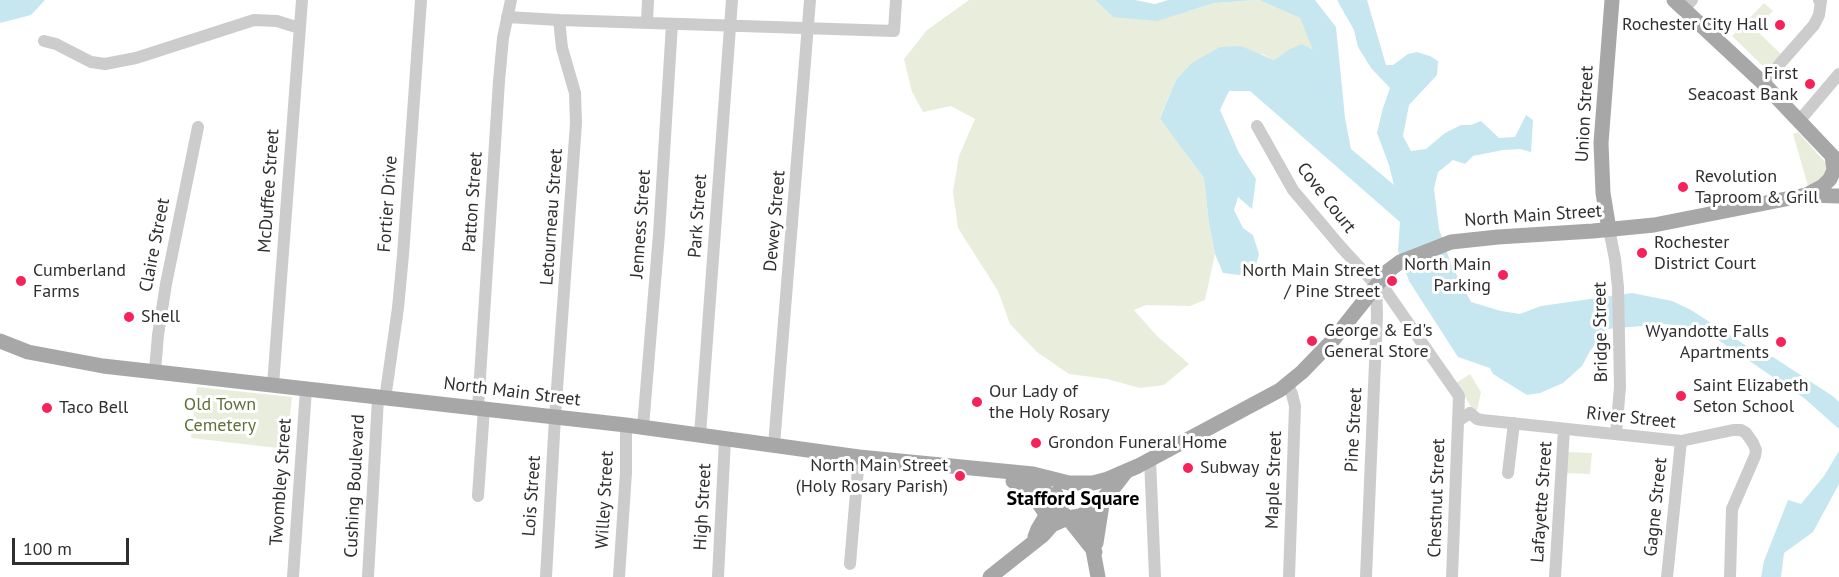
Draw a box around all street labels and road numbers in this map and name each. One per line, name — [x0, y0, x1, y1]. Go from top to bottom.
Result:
street label: Union Street — [1572, 65, 1598, 163]
street label: McDuffee Street — [254, 128, 284, 254]
street label: Letourneau Street — [536, 148, 568, 286]
street label: Patton Street — [459, 151, 487, 253]
street label: Fortier Drive — [374, 155, 402, 253]
street label: Cove Court — [1292, 159, 1360, 237]
street label: Jenness Street — [626, 169, 656, 279]
street label: Dewey Street — [760, 169, 790, 273]
street label: Park Street — [684, 173, 712, 259]
street label: Claire Street — [135, 196, 175, 294]
street label: North Main Street — [1464, 200, 1602, 232]
street label: Bridge Street — [1589, 281, 1613, 383]
street label: North Main Street — [442, 373, 582, 411]
street label: Pine Street — [1341, 387, 1367, 473]
street label: River Street — [1585, 403, 1677, 433]
street label: Cushing Boulevard — [340, 414, 370, 558]
street label: Twombley Street — [266, 417, 296, 547]
street label: Maple Street — [1261, 431, 1287, 529]
street label: Chestnut Street — [1424, 438, 1450, 558]
street label: Lafayette Street — [1527, 440, 1557, 564]
street label: Willey Street — [592, 450, 618, 550]
street label: Lois Street — [518, 455, 546, 537]
street label: Gagne Street — [1640, 456, 1672, 558]
street label: High Street — [690, 463, 716, 551]

